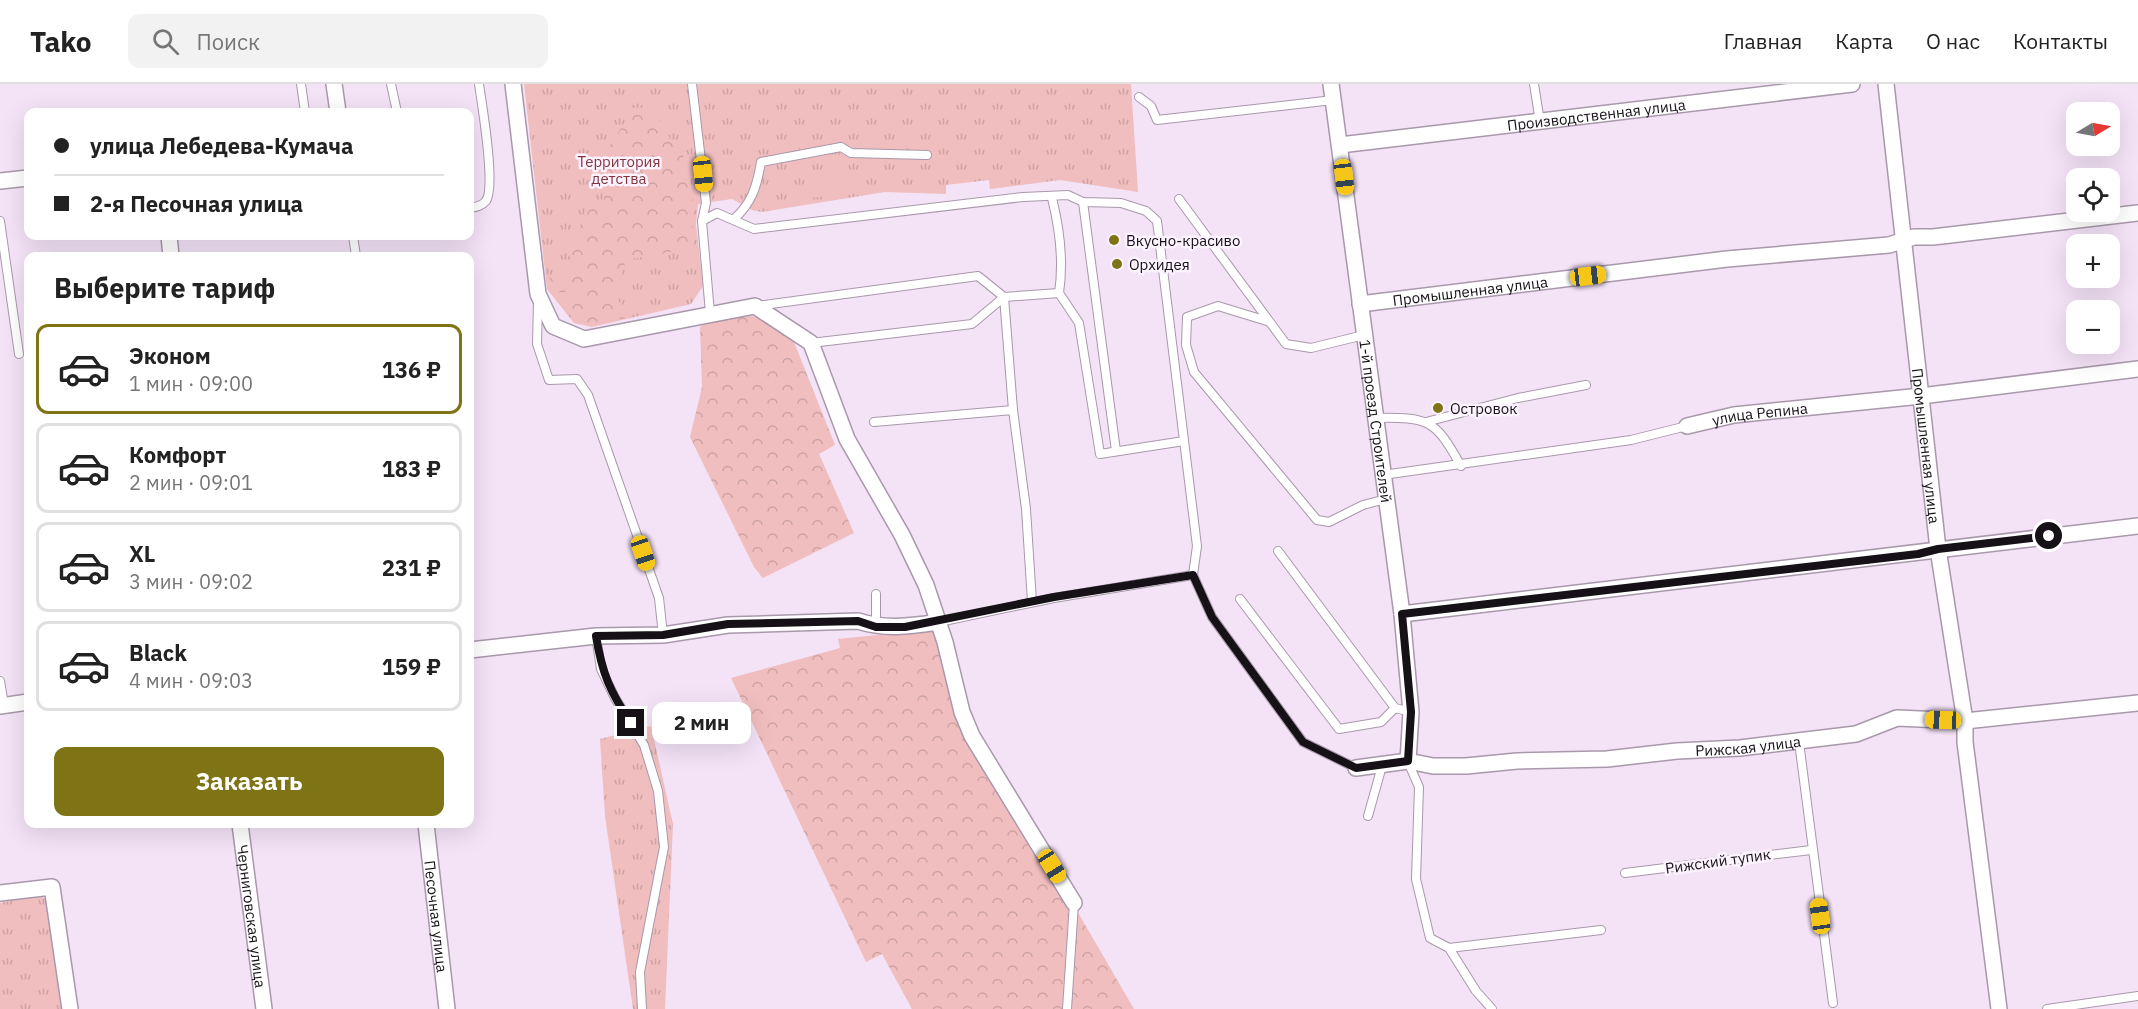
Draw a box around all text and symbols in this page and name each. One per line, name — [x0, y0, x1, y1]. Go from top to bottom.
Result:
search box — [128, 14, 548, 68]
text: Tako — [30, 23, 92, 60]
icon: search — [149, 25, 182, 58]
text: Поиск — [197, 27, 260, 56]
text: Главная — [1724, 27, 1802, 55]
text: Карта — [1835, 27, 1893, 55]
text: О нас — [1926, 27, 1980, 55]
text: Контакты — [2013, 27, 2108, 55]
street label: Производственная улица — [1506, 94, 1687, 135]
north arrow — [2066, 102, 2120, 156]
map controls — [2066, 102, 2120, 354]
text: улица Лебедева-Кумача — [90, 131, 353, 160]
park label: Территория детства — [578, 152, 660, 188]
car — [692, 155, 714, 193]
car — [1333, 158, 1355, 196]
button: locate — [2066, 168, 2120, 222]
text: 2-я Песочная улица — [90, 189, 303, 218]
place label: Вкусно-красиво — [1126, 231, 1240, 250]
marker: Вкусно-красиво — [1107, 233, 1121, 247]
button: + — [2066, 234, 2120, 288]
place label: Орхидея — [1129, 255, 1190, 274]
marker: Орхидея — [1110, 257, 1124, 271]
car — [1569, 265, 1607, 287]
text: Выберите тариф — [54, 270, 275, 305]
street label: Промышленная улица — [1391, 272, 1549, 309]
button: − — [2066, 300, 2120, 354]
street label: 1-й проезд Строителей — [1356, 338, 1396, 504]
text: Эконом — [129, 341, 211, 370]
icon: car — [57, 342, 111, 396]
text: 136 ₽ — [382, 355, 441, 384]
street label: Промышленная улица — [1908, 367, 1945, 525]
text: 1 мин · 09:00 — [129, 370, 253, 397]
street label: улица Репина — [1710, 398, 1809, 429]
place label: Островок — [1450, 399, 1517, 418]
marker: Островок — [1431, 401, 1445, 415]
text: Комфорт — [129, 440, 226, 469]
icon: car — [57, 441, 111, 495]
text: 183 ₽ — [382, 454, 441, 483]
text: 2 мин · 09:01 — [129, 469, 253, 496]
route start — [2035, 522, 2062, 549]
car — [629, 533, 657, 573]
text: XL — [129, 539, 155, 568]
icon: car — [57, 540, 111, 594]
text: 231 ₽ — [382, 553, 441, 582]
text: 3 мин · 09:02 — [129, 568, 253, 595]
text: Black — [129, 638, 187, 667]
icon: car — [57, 639, 111, 693]
text: 159 ₽ — [382, 652, 441, 681]
text: 4 мин · 09:03 — [129, 667, 253, 694]
callout: 2 мин — [652, 702, 751, 744]
route end — [617, 709, 644, 736]
text: 2 мин — [674, 709, 729, 736]
car — [1925, 710, 1961, 730]
street label: Рижская улица — [1695, 731, 1802, 760]
button: Заказать — [54, 747, 444, 816]
street label: Черниговская улица — [233, 844, 271, 989]
street label: Рижский тупик — [1664, 844, 1772, 878]
car — [1035, 846, 1069, 886]
street label: Песочная улица — [421, 859, 452, 973]
car — [1809, 897, 1831, 935]

